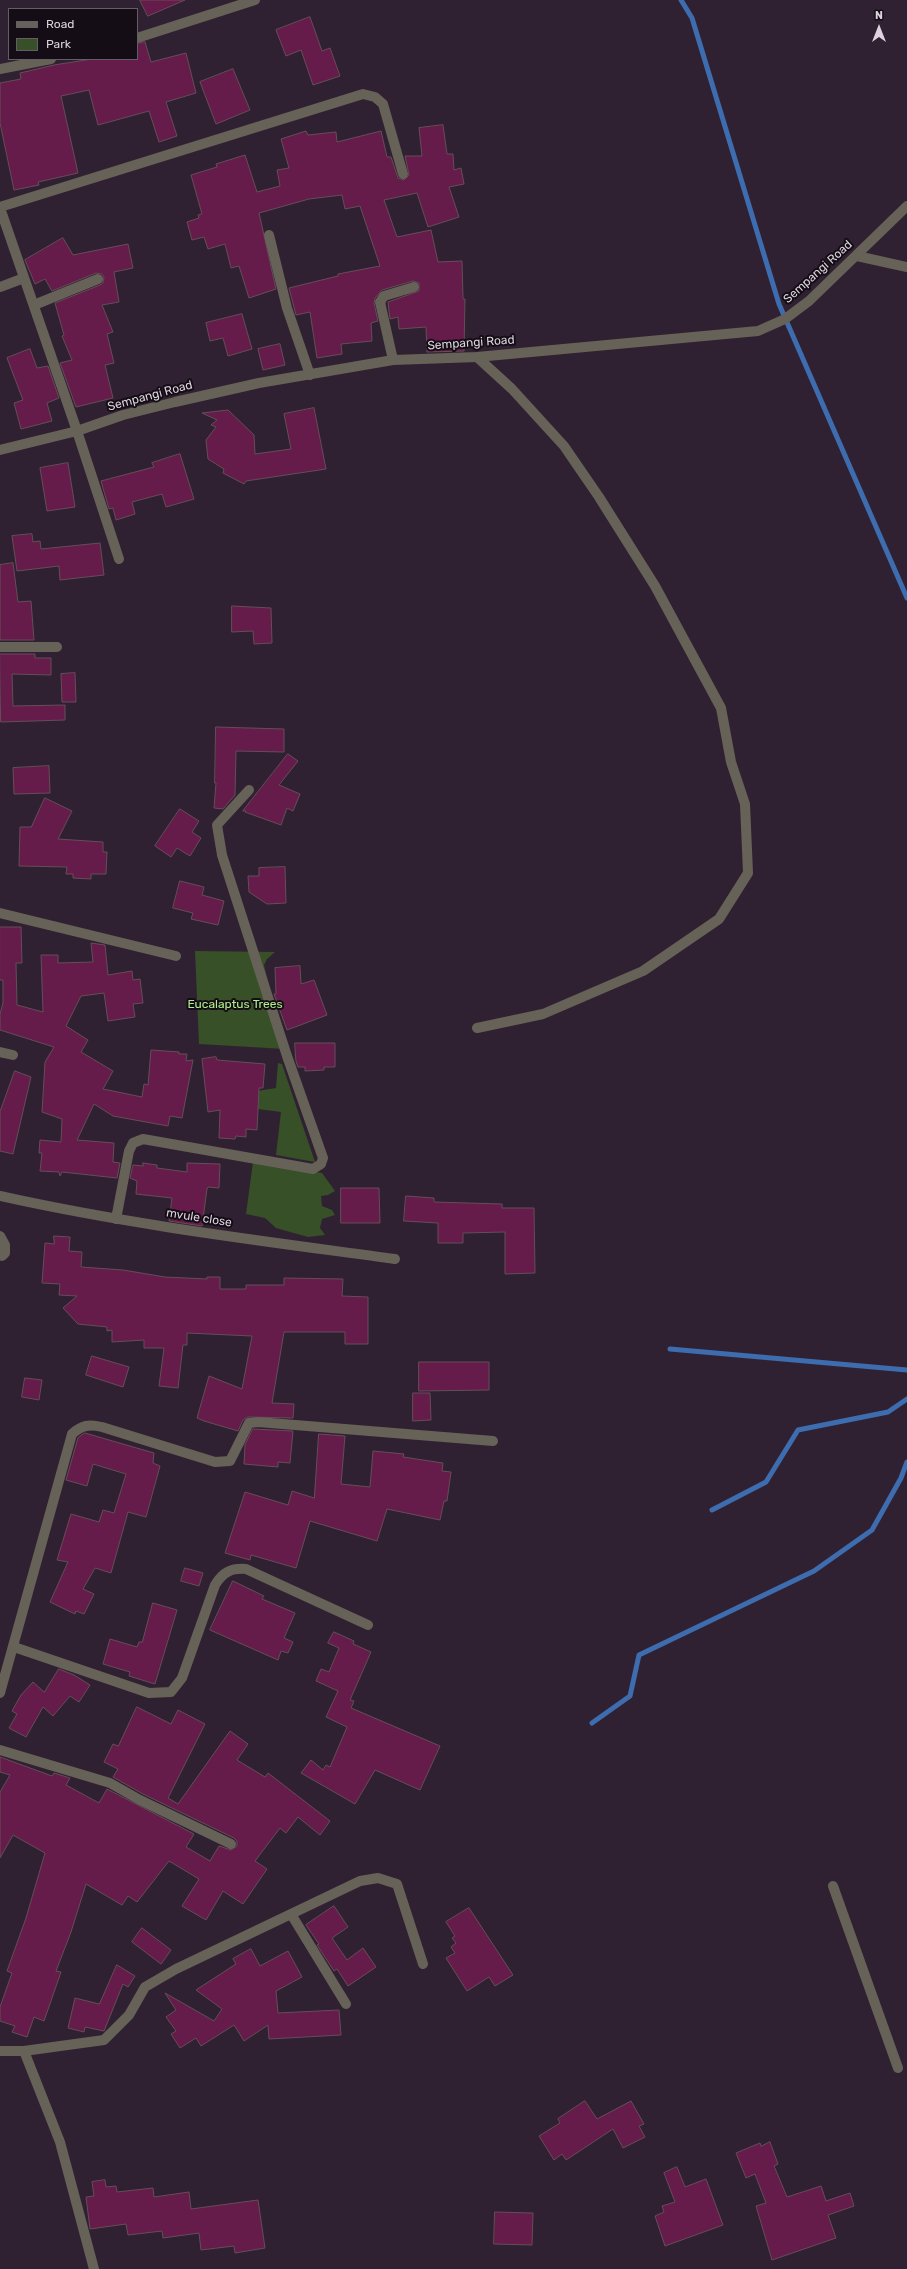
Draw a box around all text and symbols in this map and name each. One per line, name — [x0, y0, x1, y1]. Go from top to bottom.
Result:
legend — [8, 8, 138, 60]
north arrow — [859, 8, 899, 48]
text: N — [875, 9, 883, 22]
text: Road — [46, 17, 74, 31]
text: Park — [46, 37, 71, 51]
street label: Sempangi Road — [781, 237, 855, 307]
street label: Sempangi Road — [427, 333, 515, 353]
street label: Sempangi Road — [106, 378, 194, 414]
park label: Eucalaptus Trees — [187, 998, 283, 1012]
street label: mvule close — [165, 1206, 233, 1230]

